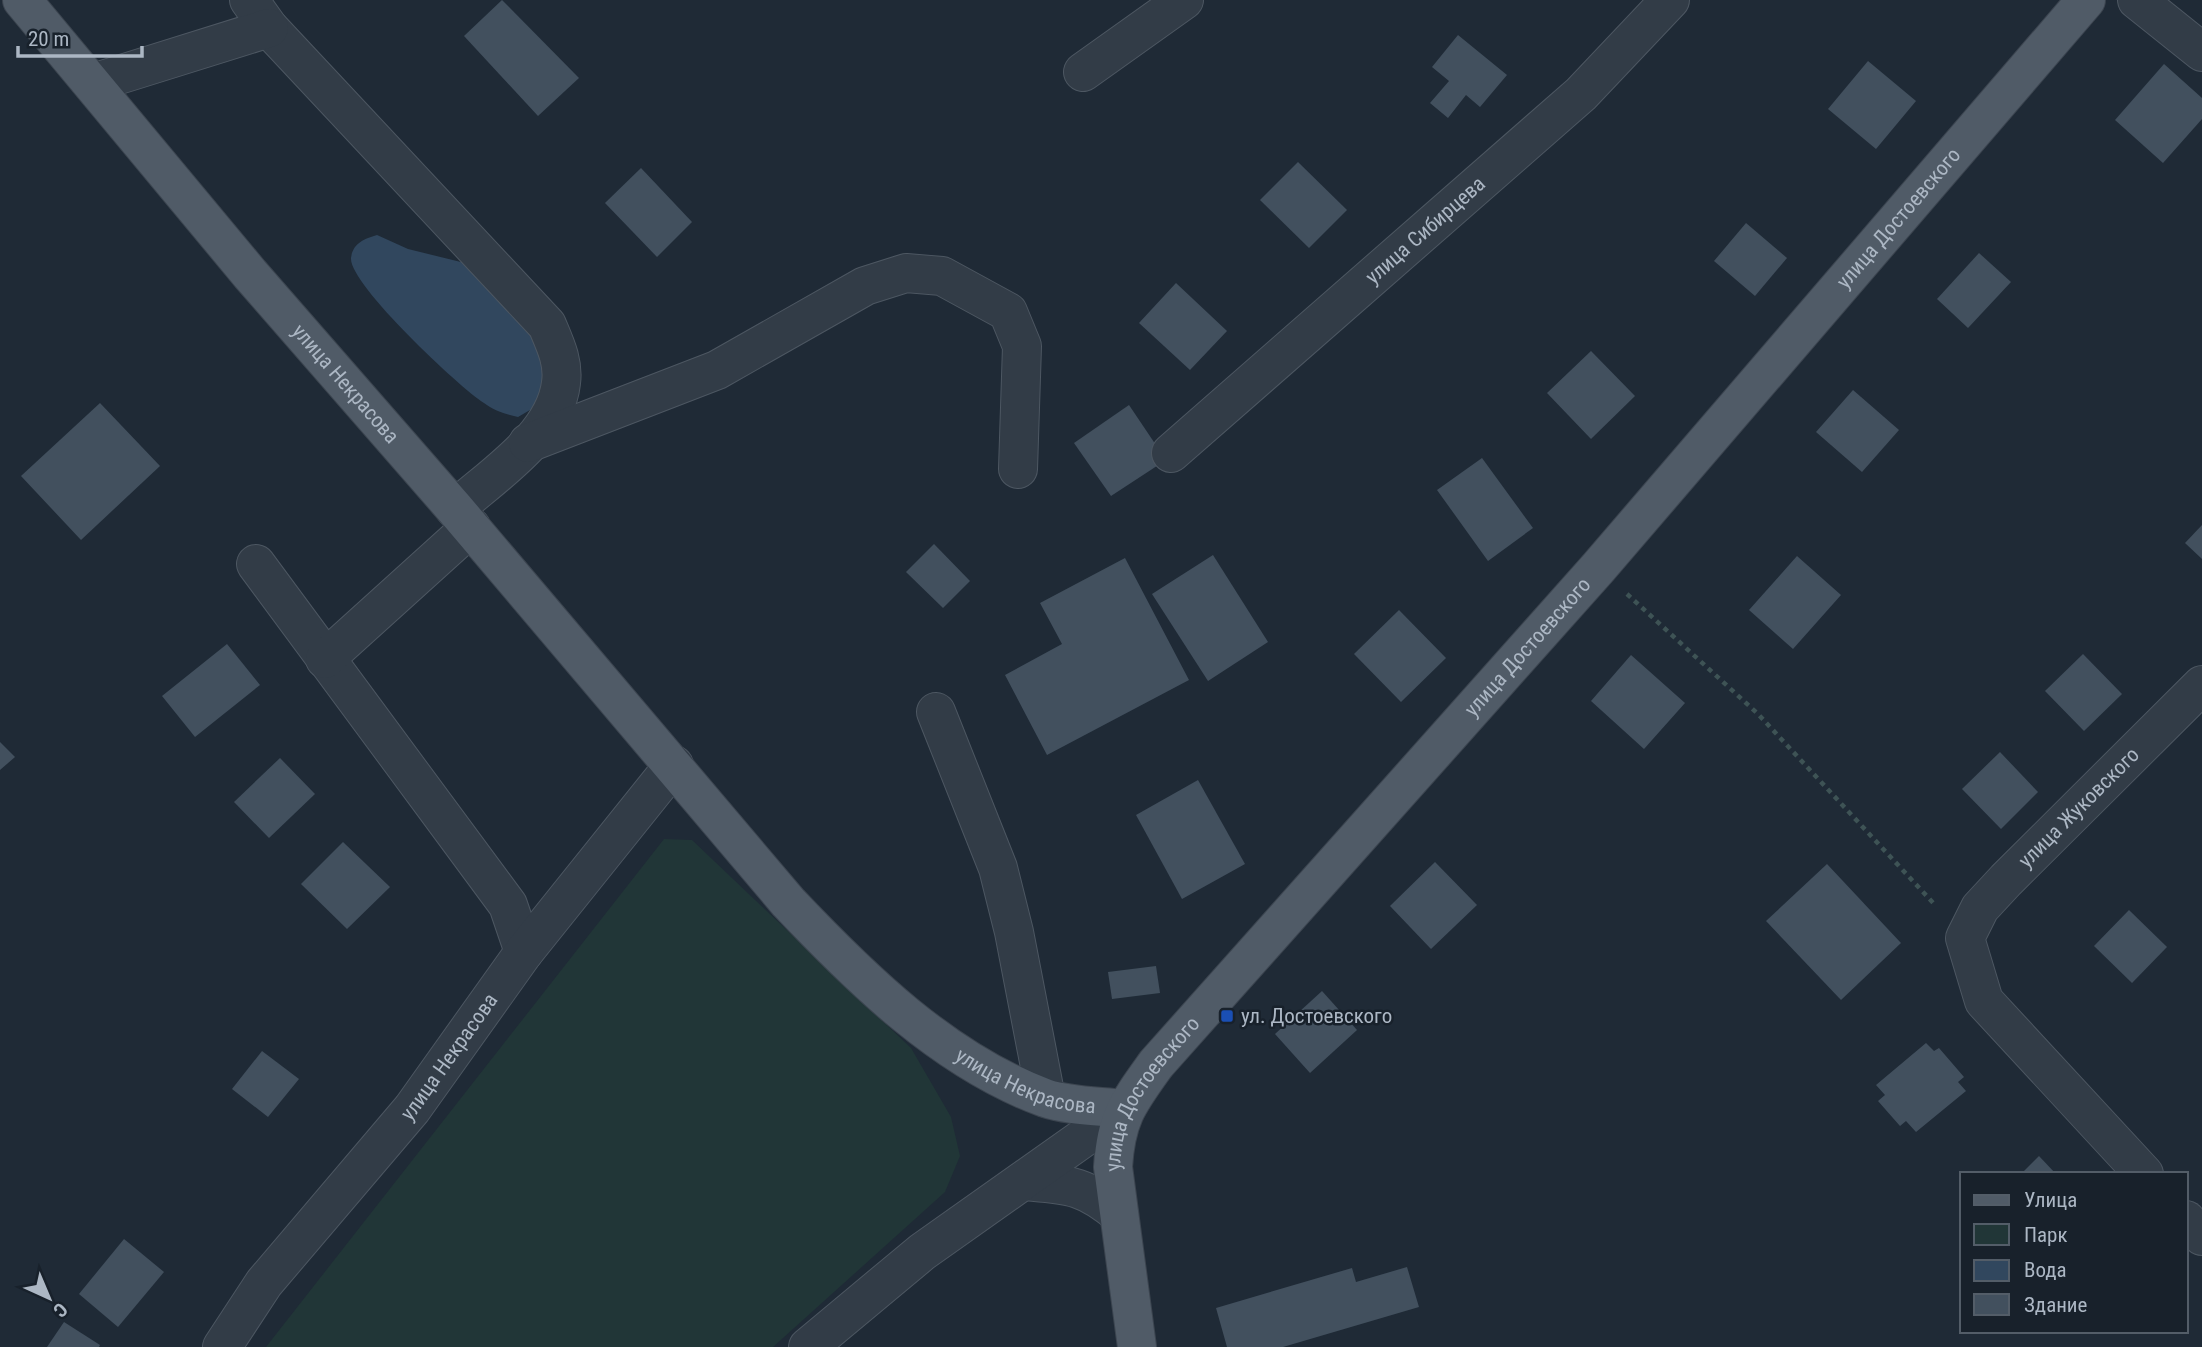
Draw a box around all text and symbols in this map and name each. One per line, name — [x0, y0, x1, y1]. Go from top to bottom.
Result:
scale bar — [18, 14, 142, 58]
text: 20 m — [28, 27, 69, 51]
street label: улица Достоевского — [1832, 143, 1966, 293]
street label: улица Сибирцева — [1361, 172, 1490, 289]
street label: улица Некрасова — [287, 319, 404, 448]
street label: улица Достоевского — [1460, 573, 1596, 721]
street label: улица Жуковского — [2014, 743, 2144, 872]
street label: улица Некрасова — [396, 989, 502, 1125]
place label: ул. Достоевского — [1241, 1004, 1392, 1028]
marker: ул. Достоевского — [1219, 1008, 1235, 1024]
street label: улица Достоевского — [1100, 1012, 1204, 1173]
street label: улица Некрасова — [951, 1043, 1097, 1118]
legend — [1960, 1172, 2188, 1333]
text: Улица — [2024, 1188, 2077, 1212]
text: Парк — [2024, 1223, 2068, 1247]
text: Вода — [2024, 1258, 2067, 1282]
north arrow — [14, 1263, 84, 1333]
text: Здание — [2024, 1293, 2088, 1317]
text: С — [48, 1298, 72, 1322]

